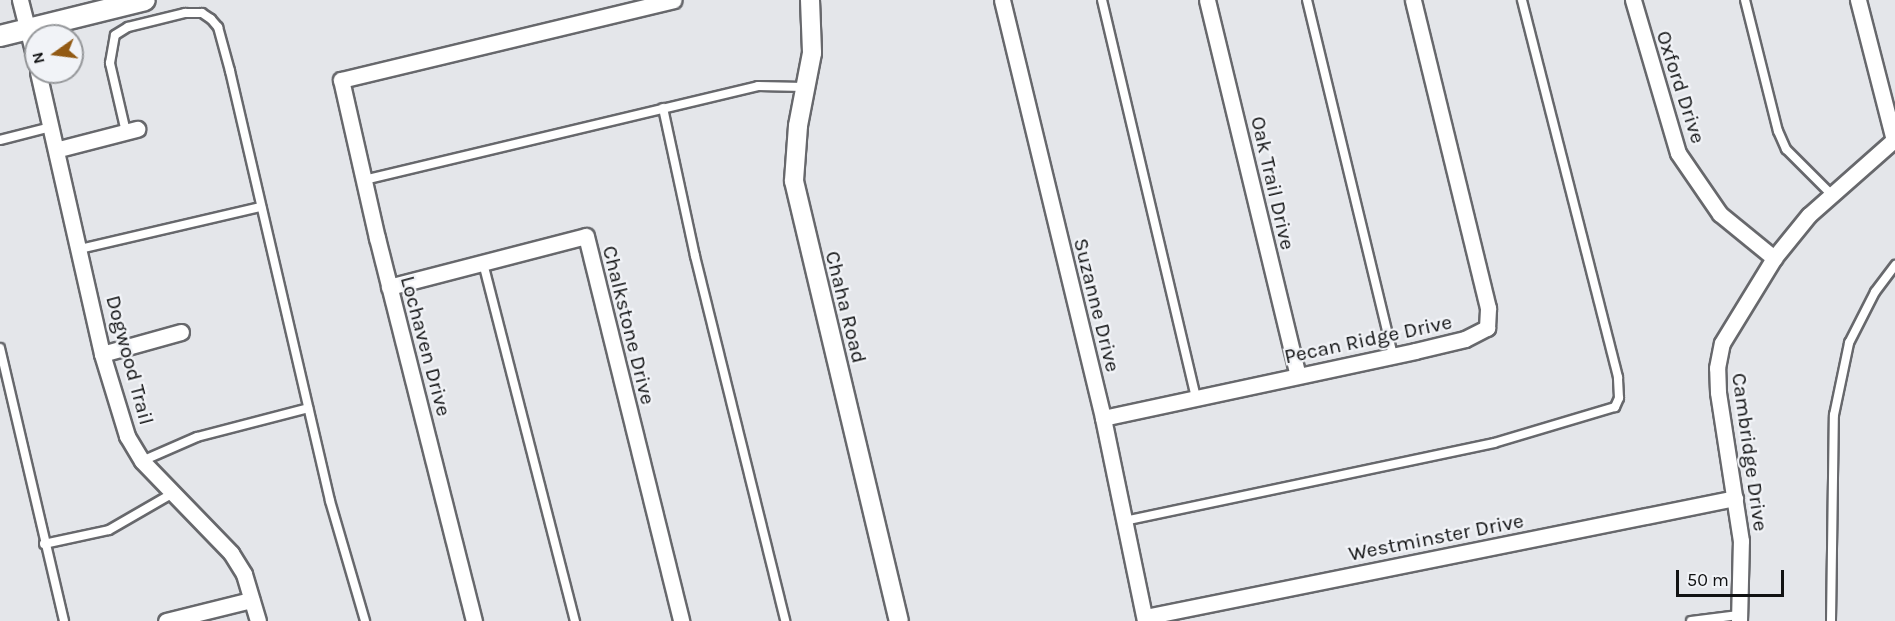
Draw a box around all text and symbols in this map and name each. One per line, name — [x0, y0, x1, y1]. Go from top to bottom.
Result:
north arrow — [24, 24, 84, 84]
street label: Oxford Drive — [1651, 27, 1711, 147]
text: N — [27, 50, 49, 66]
street label: Oak Trail Drive — [1245, 114, 1301, 252]
street label: Suzanne Drive — [1068, 235, 1126, 375]
street label: Chalkstone Drive — [597, 243, 661, 407]
street label: Chaha Road — [820, 248, 872, 366]
street label: Lochaven Drive — [395, 273, 457, 419]
street label: Dogwood Trail — [101, 292, 159, 428]
street label: Pecan Ridge Drive — [1282, 309, 1454, 369]
street label: Cambridge Drive — [1726, 371, 1774, 533]
street label: Westminster Drive — [1346, 508, 1526, 566]
scale bar — [1679, 558, 1787, 596]
text: 50 m — [1687, 569, 1729, 591]

